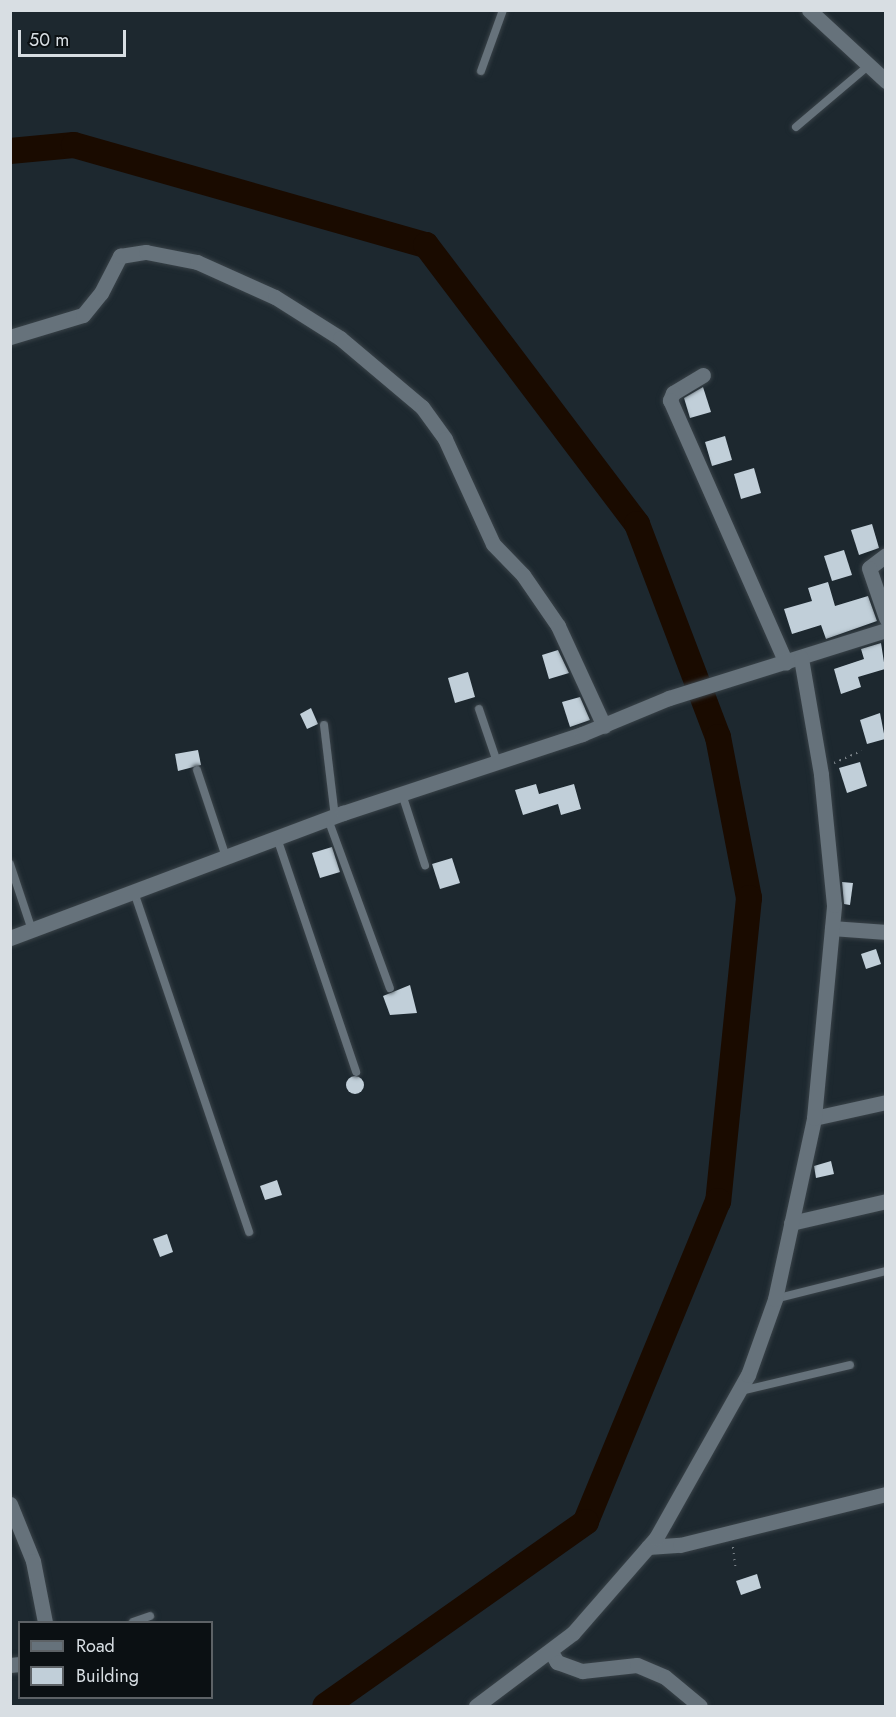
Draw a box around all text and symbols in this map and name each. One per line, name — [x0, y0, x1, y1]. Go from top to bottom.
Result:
scale bar — [21, 18, 129, 56]
text: 50 m — [29, 27, 69, 53]
legend — [18, 1621, 213, 1699]
text: Road — [76, 1633, 115, 1659]
text: Building — [76, 1663, 139, 1689]

